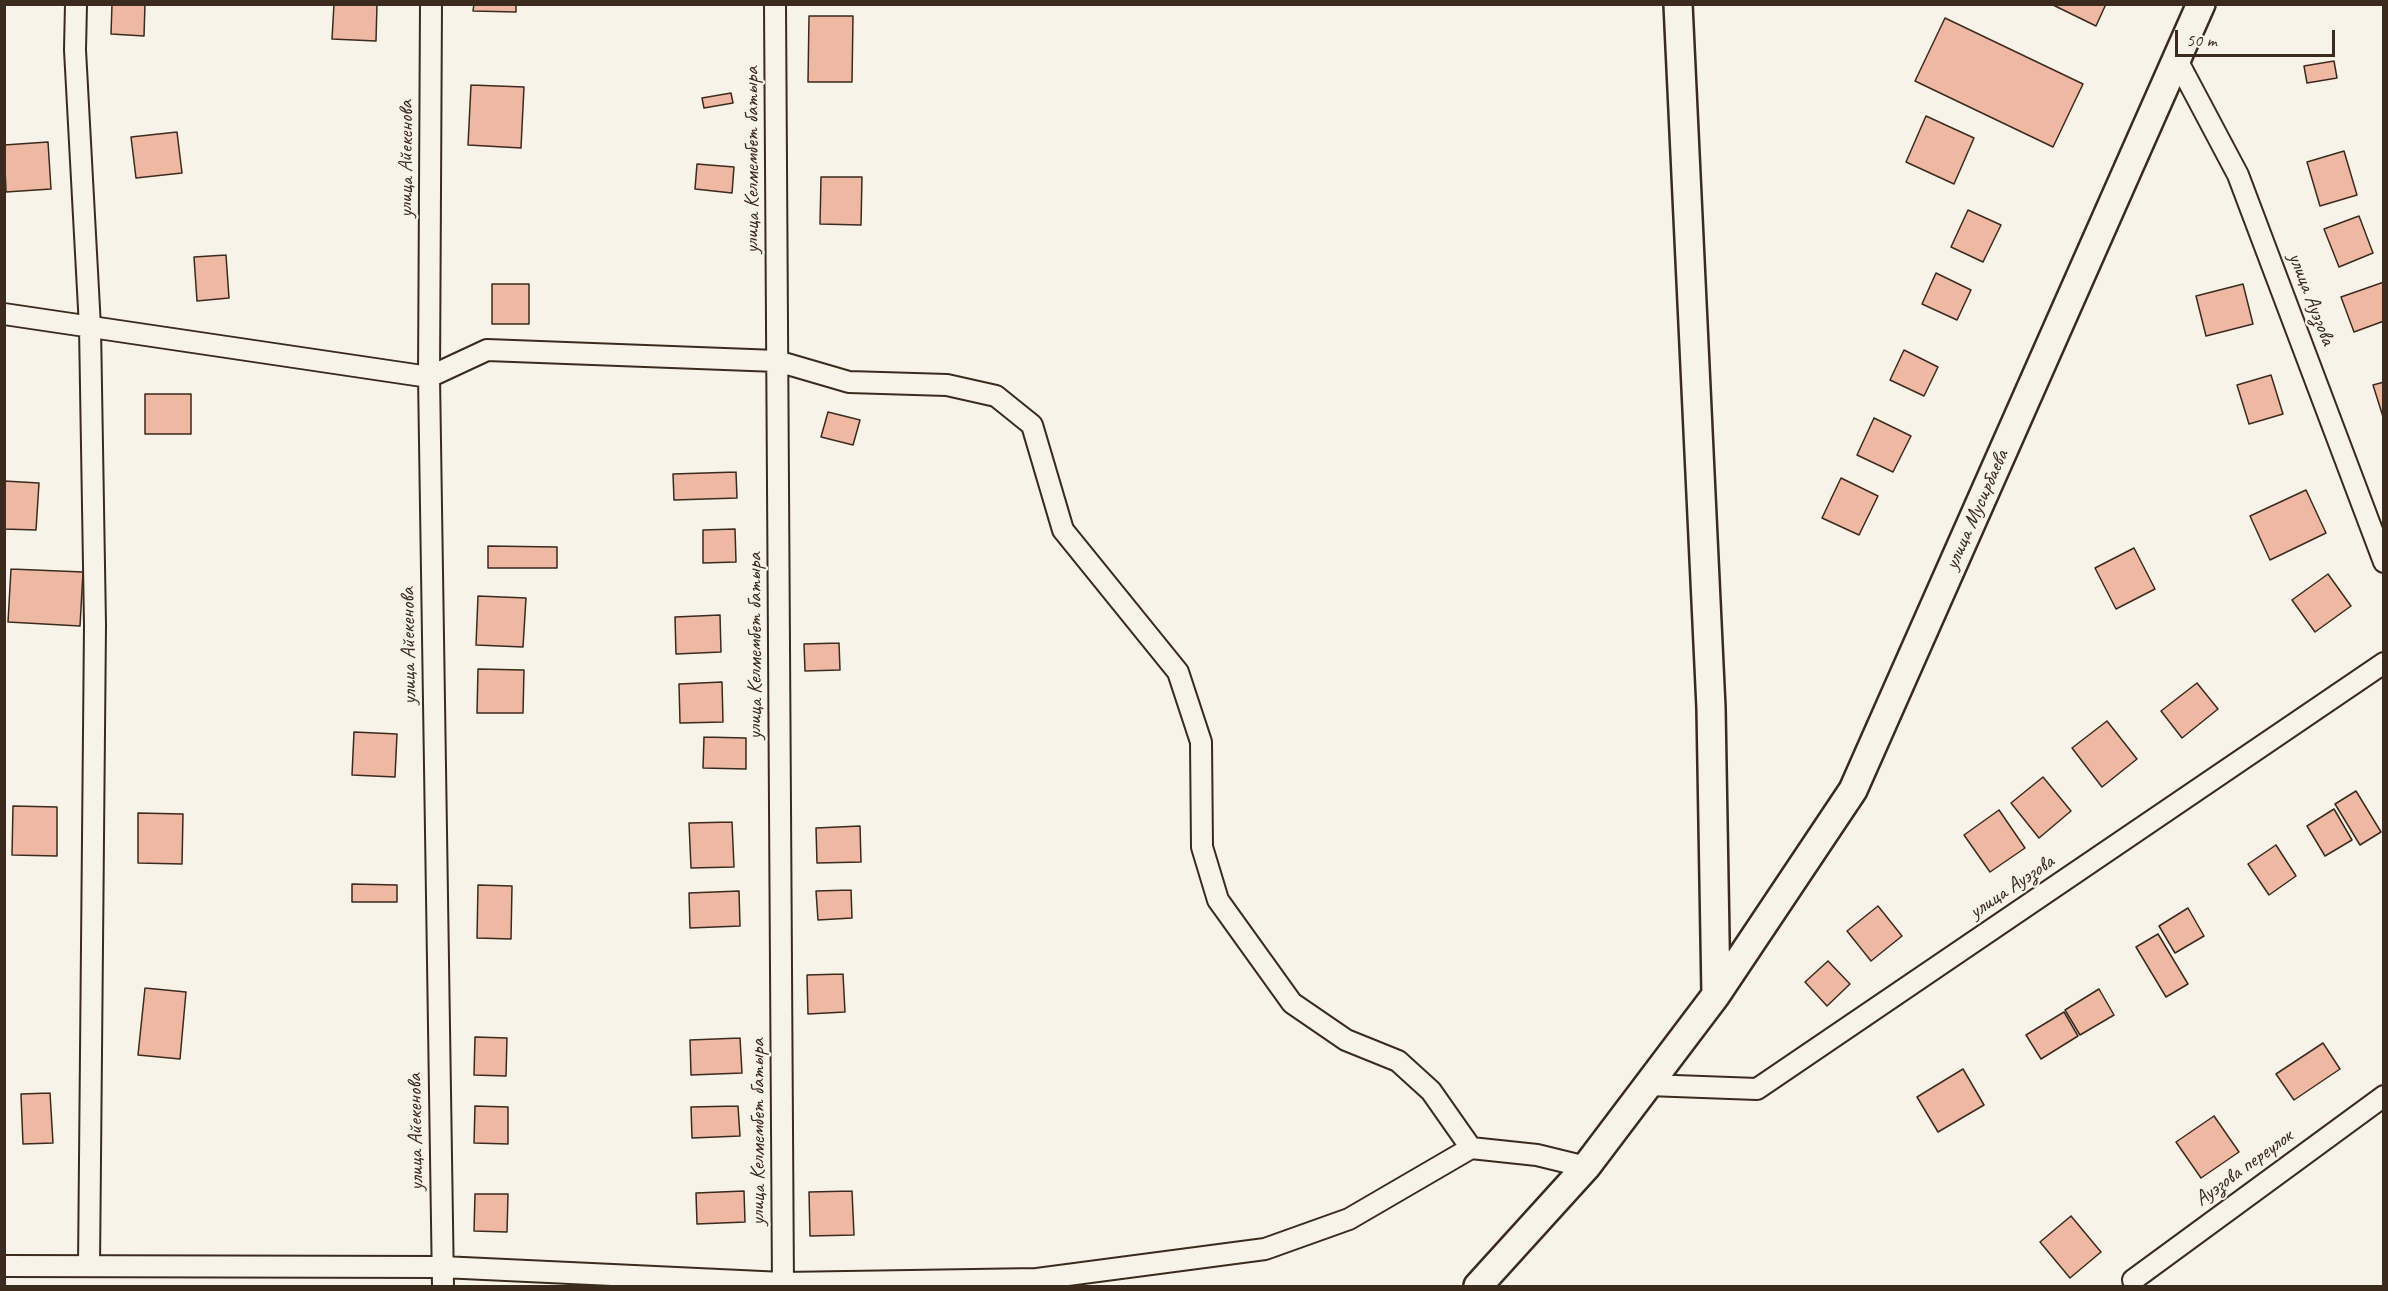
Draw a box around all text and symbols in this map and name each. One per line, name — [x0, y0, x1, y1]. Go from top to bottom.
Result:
scale bar — [2178, 18, 2338, 56]
text: 50 m — [2186, 29, 2217, 51]
street label: улица Келмембет батыра — [739, 66, 765, 254]
street label: улица Айекенова — [393, 100, 419, 218]
street label: улица Ауэзова — [2282, 249, 2340, 349]
street label: улица Мусирбаева — [1939, 446, 2015, 574]
street label: улица Келмембет батыра — [742, 552, 768, 740]
street label: улица Айекенова — [395, 587, 423, 705]
street label: улица Ауэзова — [1965, 849, 2059, 925]
street label: улица Келмембет батыра — [745, 1038, 771, 1226]
street label: улица Айекенова — [402, 1073, 430, 1191]
street label: Ауэзова переулок — [2190, 1124, 2298, 1212]

